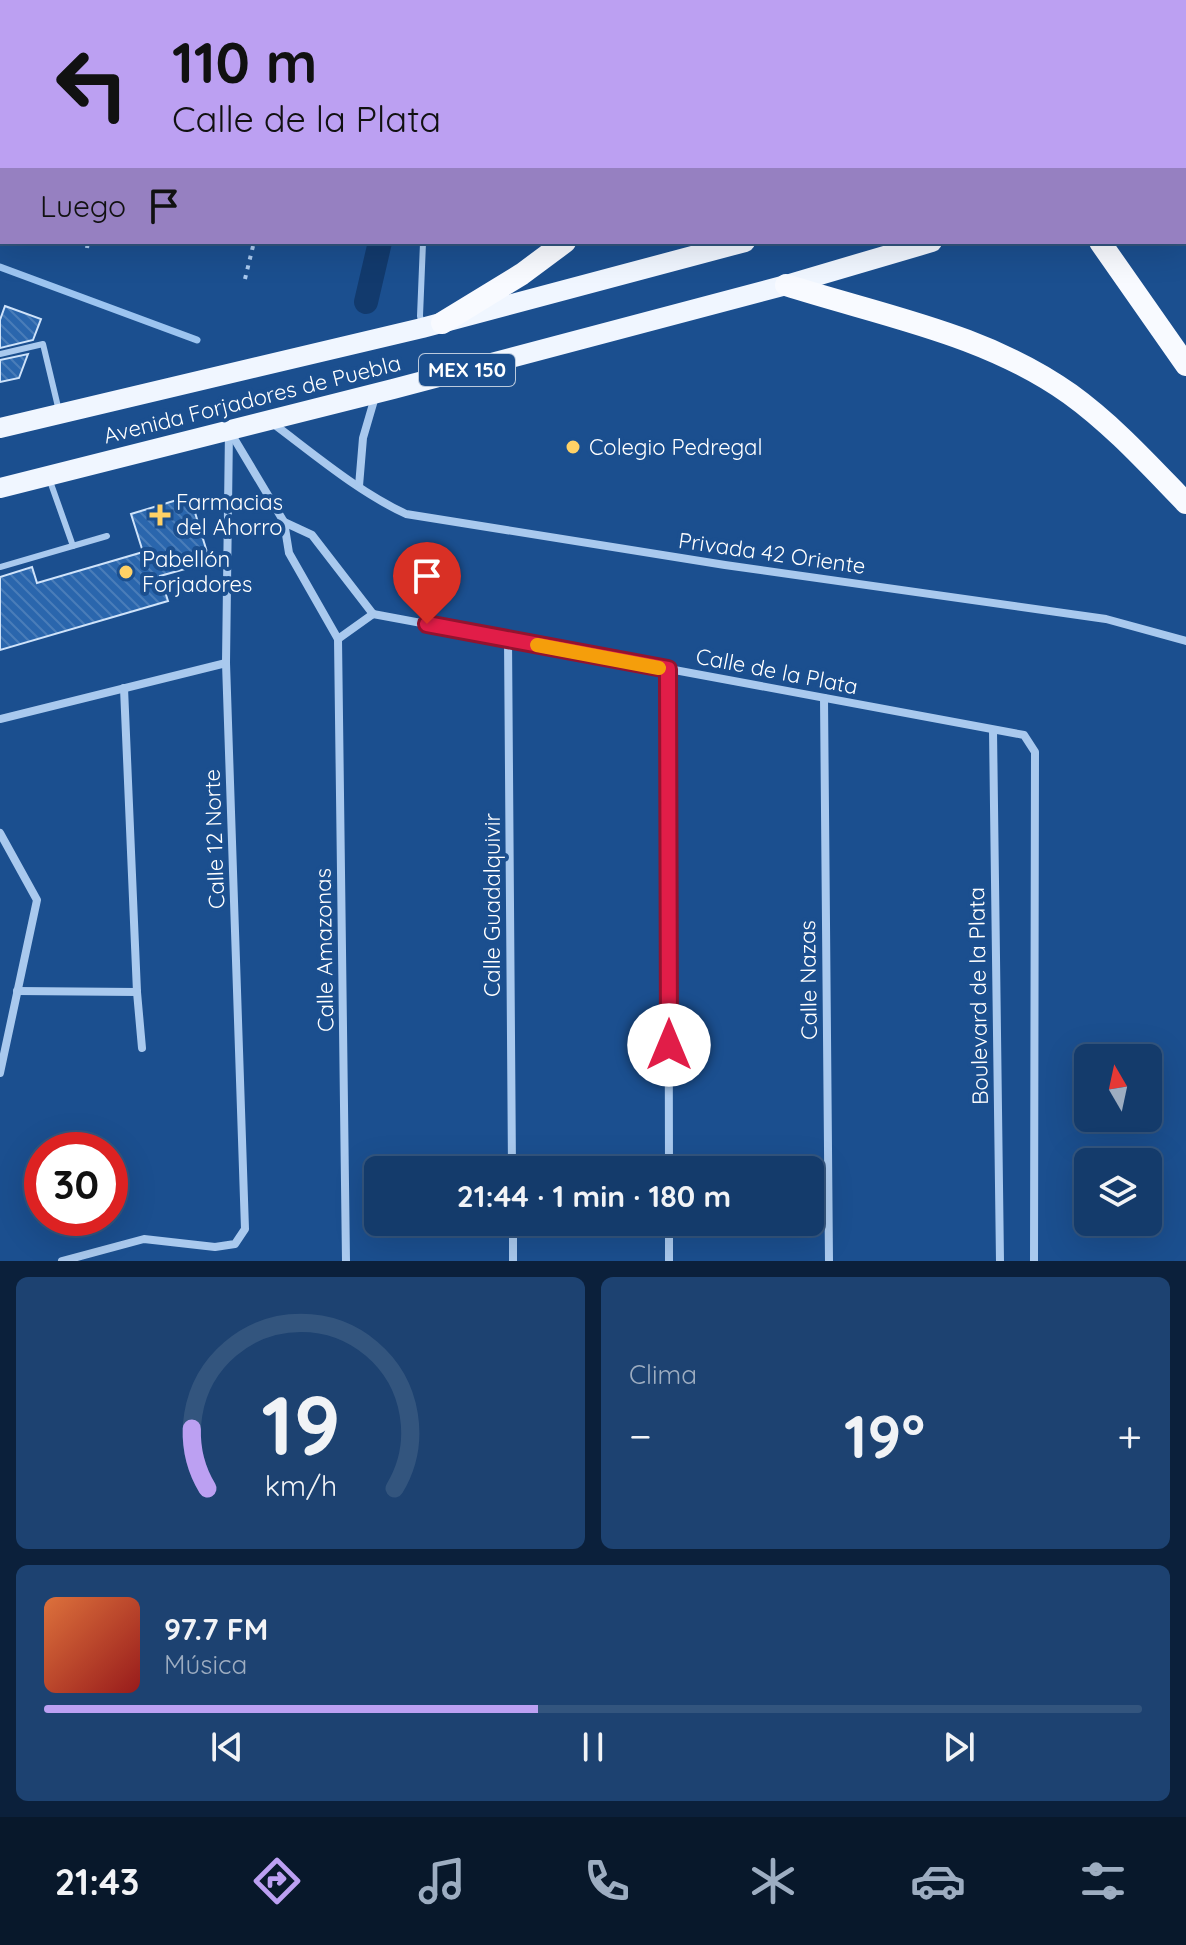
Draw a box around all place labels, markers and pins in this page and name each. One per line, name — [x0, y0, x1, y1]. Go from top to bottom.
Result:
place label: Colegio Pedregal — [589, 433, 763, 461]
marker: Colegio Pedregal — [564, 438, 582, 456]
place label: Farmacias del Ahorro — [176, 488, 283, 541]
marker: Farmacias del Ahorro — [151, 506, 169, 524]
pin — [393, 542, 461, 624]
place label: Pabellón Forjadores — [142, 545, 252, 598]
marker: Pabellón Forjadores — [117, 563, 135, 581]

